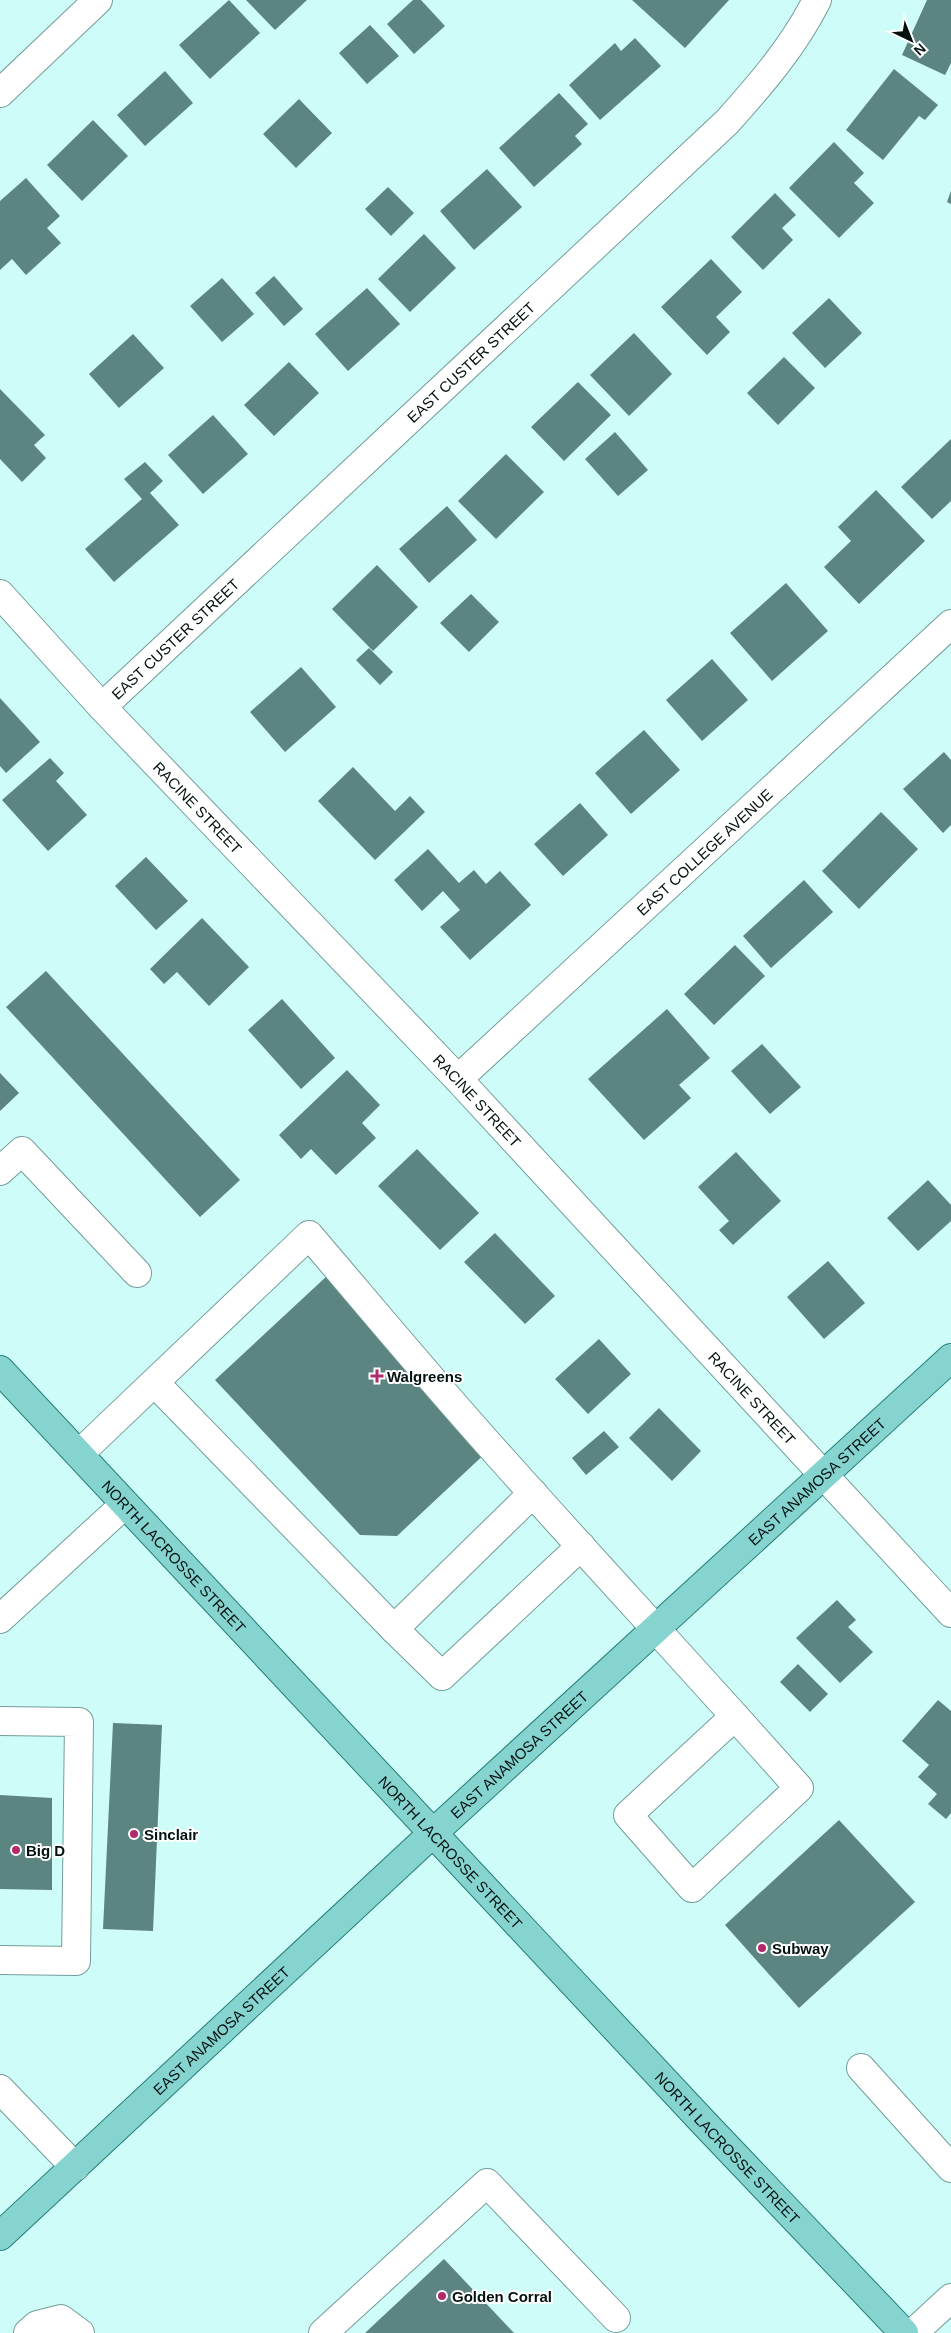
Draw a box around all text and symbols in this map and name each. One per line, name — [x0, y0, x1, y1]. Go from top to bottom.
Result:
north arrow — [886, 15, 936, 65]
text: N — [911, 40, 929, 59]
street label: EAST CUSTER STREET — [403, 298, 538, 426]
street label: EAST CUSTER STREET — [108, 575, 242, 702]
street label: RACINE STREET — [150, 758, 246, 857]
street label: EAST COLLEGE AVENUE — [633, 785, 775, 918]
street label: RACINE STREET — [430, 1051, 525, 1150]
street label: RACINE STREET — [705, 1348, 799, 1448]
place label: Walgreens — [387, 1368, 462, 1385]
marker: Walgreens — [371, 1370, 383, 1382]
street label: EAST ANAMOSA STREET — [745, 1414, 889, 1548]
street label: NORTH LACROSSE STREET — [99, 1477, 249, 1636]
street label: EAST ANAMOSA STREET — [447, 1687, 591, 1821]
street label: NORTH LACROSSE STREET — [375, 1772, 526, 1932]
place label: Sinclair — [144, 1826, 198, 1843]
marker: Sinclair — [128, 1828, 140, 1840]
place label: Big D — [26, 1842, 65, 1859]
marker: Big D — [10, 1844, 22, 1856]
place label: Subway — [772, 1940, 829, 1957]
marker: Subway — [756, 1942, 768, 1954]
street label: EAST ANAMOSA STREET — [149, 1963, 293, 2098]
street label: NORTH LACROSSE STREET — [652, 2068, 804, 2227]
place label: Golden Corral — [452, 2288, 552, 2305]
marker: Golden Corral — [436, 2290, 448, 2302]

